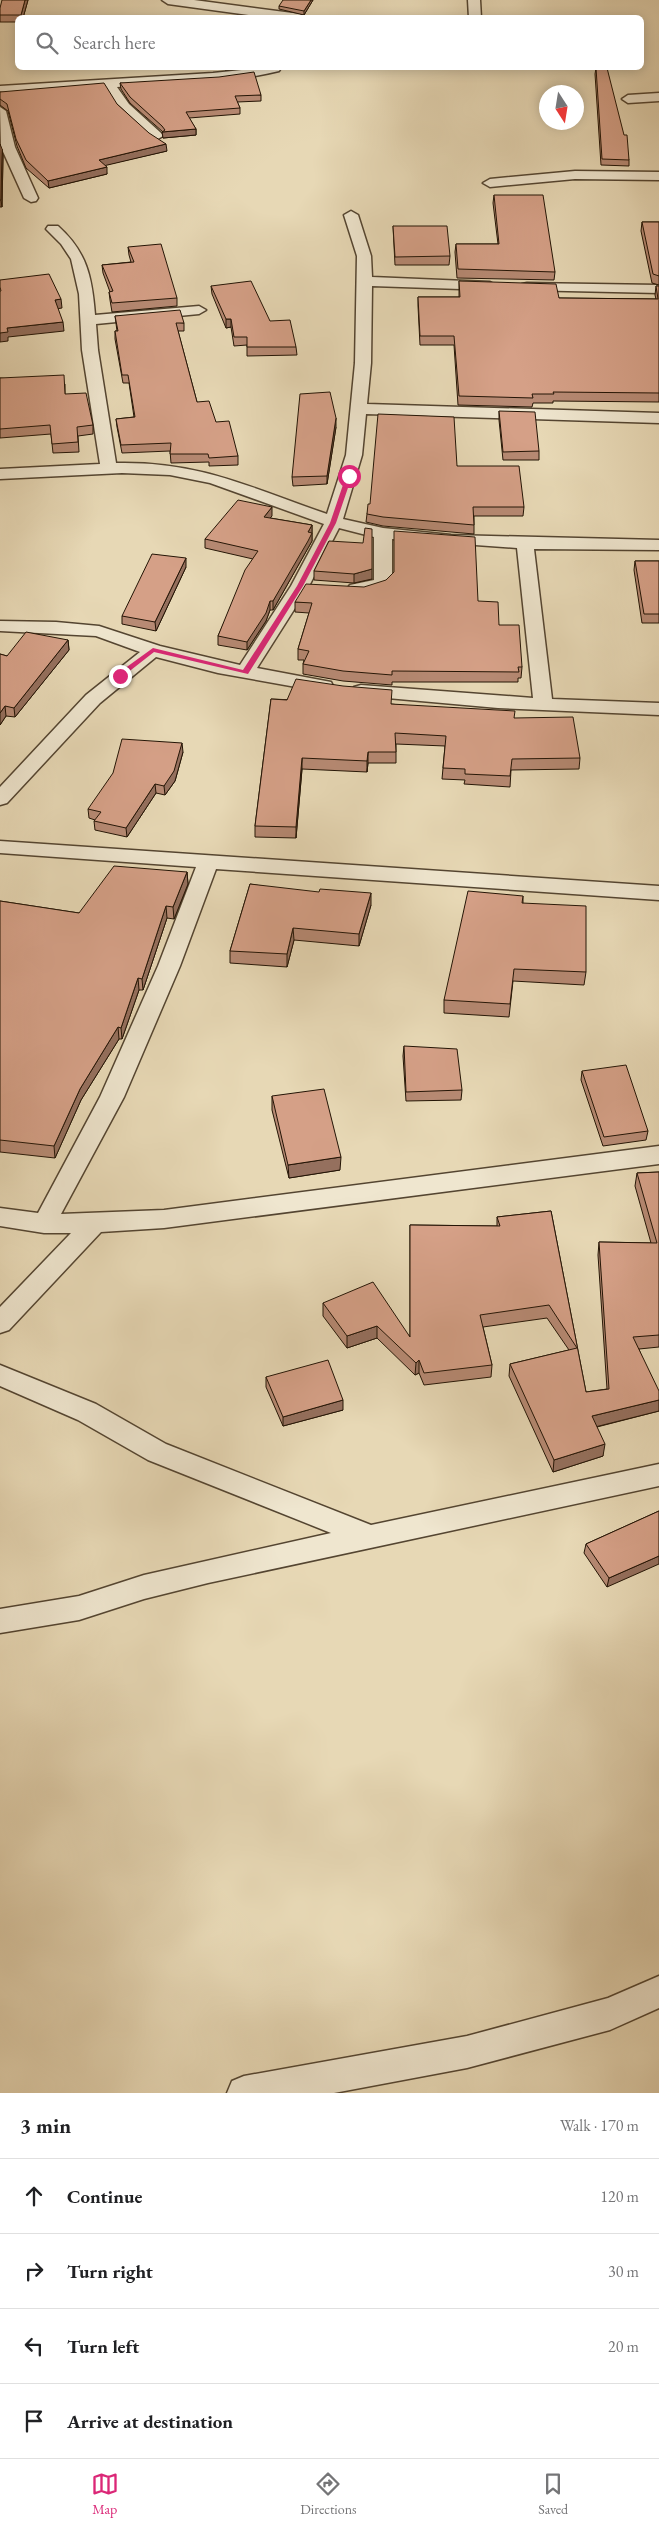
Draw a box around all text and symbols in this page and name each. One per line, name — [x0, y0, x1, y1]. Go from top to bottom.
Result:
search box — [15, 15, 644, 70]
icon: search — [33, 29, 61, 57]
text: Search here — [73, 30, 155, 55]
north arrow — [539, 85, 584, 130]
route start — [338, 465, 361, 488]
route end — [109, 665, 132, 688]
text: 3 min — [20, 2112, 71, 2139]
text: Walk · 170 m — [560, 2115, 639, 2136]
icon: ahead — [20, 2182, 48, 2210]
text: Continue — [67, 2184, 142, 2209]
text: 120 m — [600, 2186, 639, 2207]
icon: right — [20, 2257, 48, 2285]
text: Turn right — [67, 2259, 153, 2284]
text: 30 m — [608, 2261, 639, 2282]
icon: left — [20, 2332, 48, 2360]
text: Turn left — [67, 2334, 139, 2359]
text: 20 m — [608, 2336, 639, 2357]
icon: arrive — [20, 2407, 48, 2435]
text: Arrive at destination — [67, 2409, 233, 2434]
tab: Map — [91, 2470, 119, 2518]
tab: Directions — [300, 2470, 357, 2518]
tab: Saved — [538, 2470, 568, 2518]

